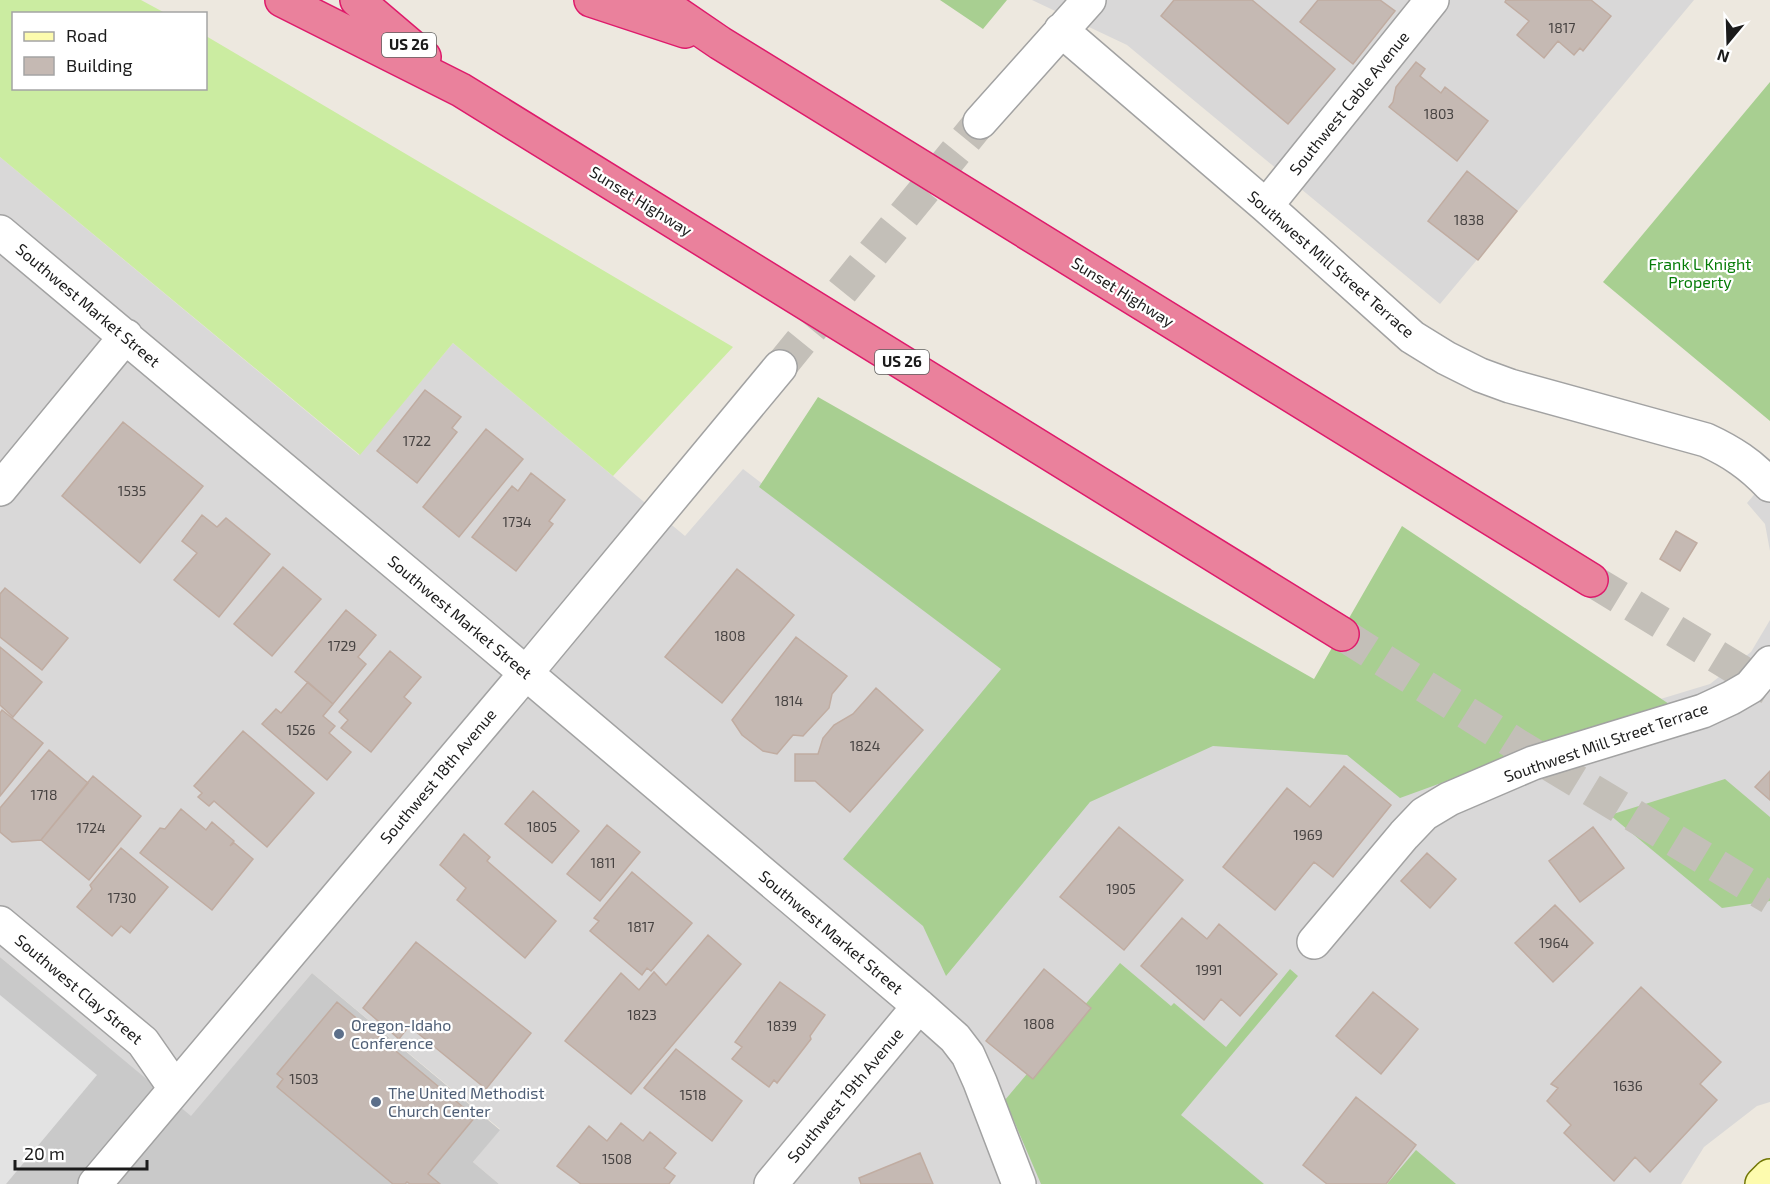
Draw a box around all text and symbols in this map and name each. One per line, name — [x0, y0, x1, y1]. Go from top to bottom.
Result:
legend — [12, 12, 207, 90]
north arrow — [1698, 12, 1758, 72]
house number: 1817 — [1549, 19, 1575, 36]
text: Road — [66, 24, 107, 46]
street label: Southwest Cable Avenue — [1285, 27, 1412, 178]
road number: US 26 — [382, 33, 436, 57]
text: N — [1714, 46, 1732, 68]
text: Building — [66, 54, 133, 76]
house number: 1803 — [1424, 105, 1454, 122]
street label: Sunset Highway — [587, 162, 696, 240]
street label: Southwest Mill Street Terrace — [1244, 186, 1418, 341]
house number: 1838 — [1454, 211, 1484, 228]
street label: Southwest Market Street — [13, 239, 164, 370]
street label: Sunset Highway — [1069, 253, 1178, 331]
park label: Frank L Knight Property — [1649, 254, 1751, 291]
road number: US 26 — [875, 350, 929, 374]
house number: 1722 — [403, 432, 431, 449]
house number: 1535 — [118, 482, 146, 499]
house number: 1734 — [502, 513, 532, 530]
street label: Southwest Market Street — [385, 551, 536, 682]
house number: 1808 — [714, 627, 746, 644]
house number: 1729 — [328, 637, 356, 654]
house number: 1814 — [775, 692, 803, 709]
street label: Southwest Mill Street Terrace — [1501, 698, 1710, 785]
street label: Southwest 18th Avenue — [376, 704, 500, 847]
house number: 1526 — [287, 721, 315, 738]
house number: 1824 — [850, 737, 880, 754]
house number: 1718 — [31, 786, 57, 803]
house number: 1805 — [527, 818, 557, 835]
house number: 1724 — [76, 819, 106, 836]
house number: 1969 — [1293, 826, 1323, 843]
house number: 1811 — [590, 854, 616, 871]
street label: Southwest Market Street — [756, 866, 907, 997]
house number: 1905 — [1106, 880, 1136, 897]
house number: 1730 — [108, 889, 136, 906]
house number: 1817 — [628, 918, 654, 935]
street label: Southwest Clay Street — [12, 930, 147, 1048]
house number: 1964 — [1539, 934, 1569, 951]
house number: 1991 — [1195, 961, 1223, 978]
house number: 1823 — [627, 1006, 657, 1023]
place label: Oregon-Idaho Conference — [351, 1015, 451, 1052]
house number: 1808 — [1023, 1015, 1055, 1032]
house number: 1839 — [767, 1017, 797, 1034]
street label: Southwest 19th Avenue — [783, 1024, 906, 1166]
marker: Oregon-Idaho Conference — [332, 1027, 346, 1041]
house number: 1503 — [289, 1070, 319, 1087]
house number: 1636 — [1613, 1077, 1643, 1094]
place label: The United Methodist Church Center — [388, 1083, 545, 1120]
house number: 1518 — [679, 1086, 707, 1103]
marker: The United Methodist Church Center — [369, 1095, 383, 1109]
scale bar — [15, 1133, 147, 1171]
text: 20 m — [24, 1142, 65, 1164]
house number: 1508 — [602, 1150, 632, 1167]

